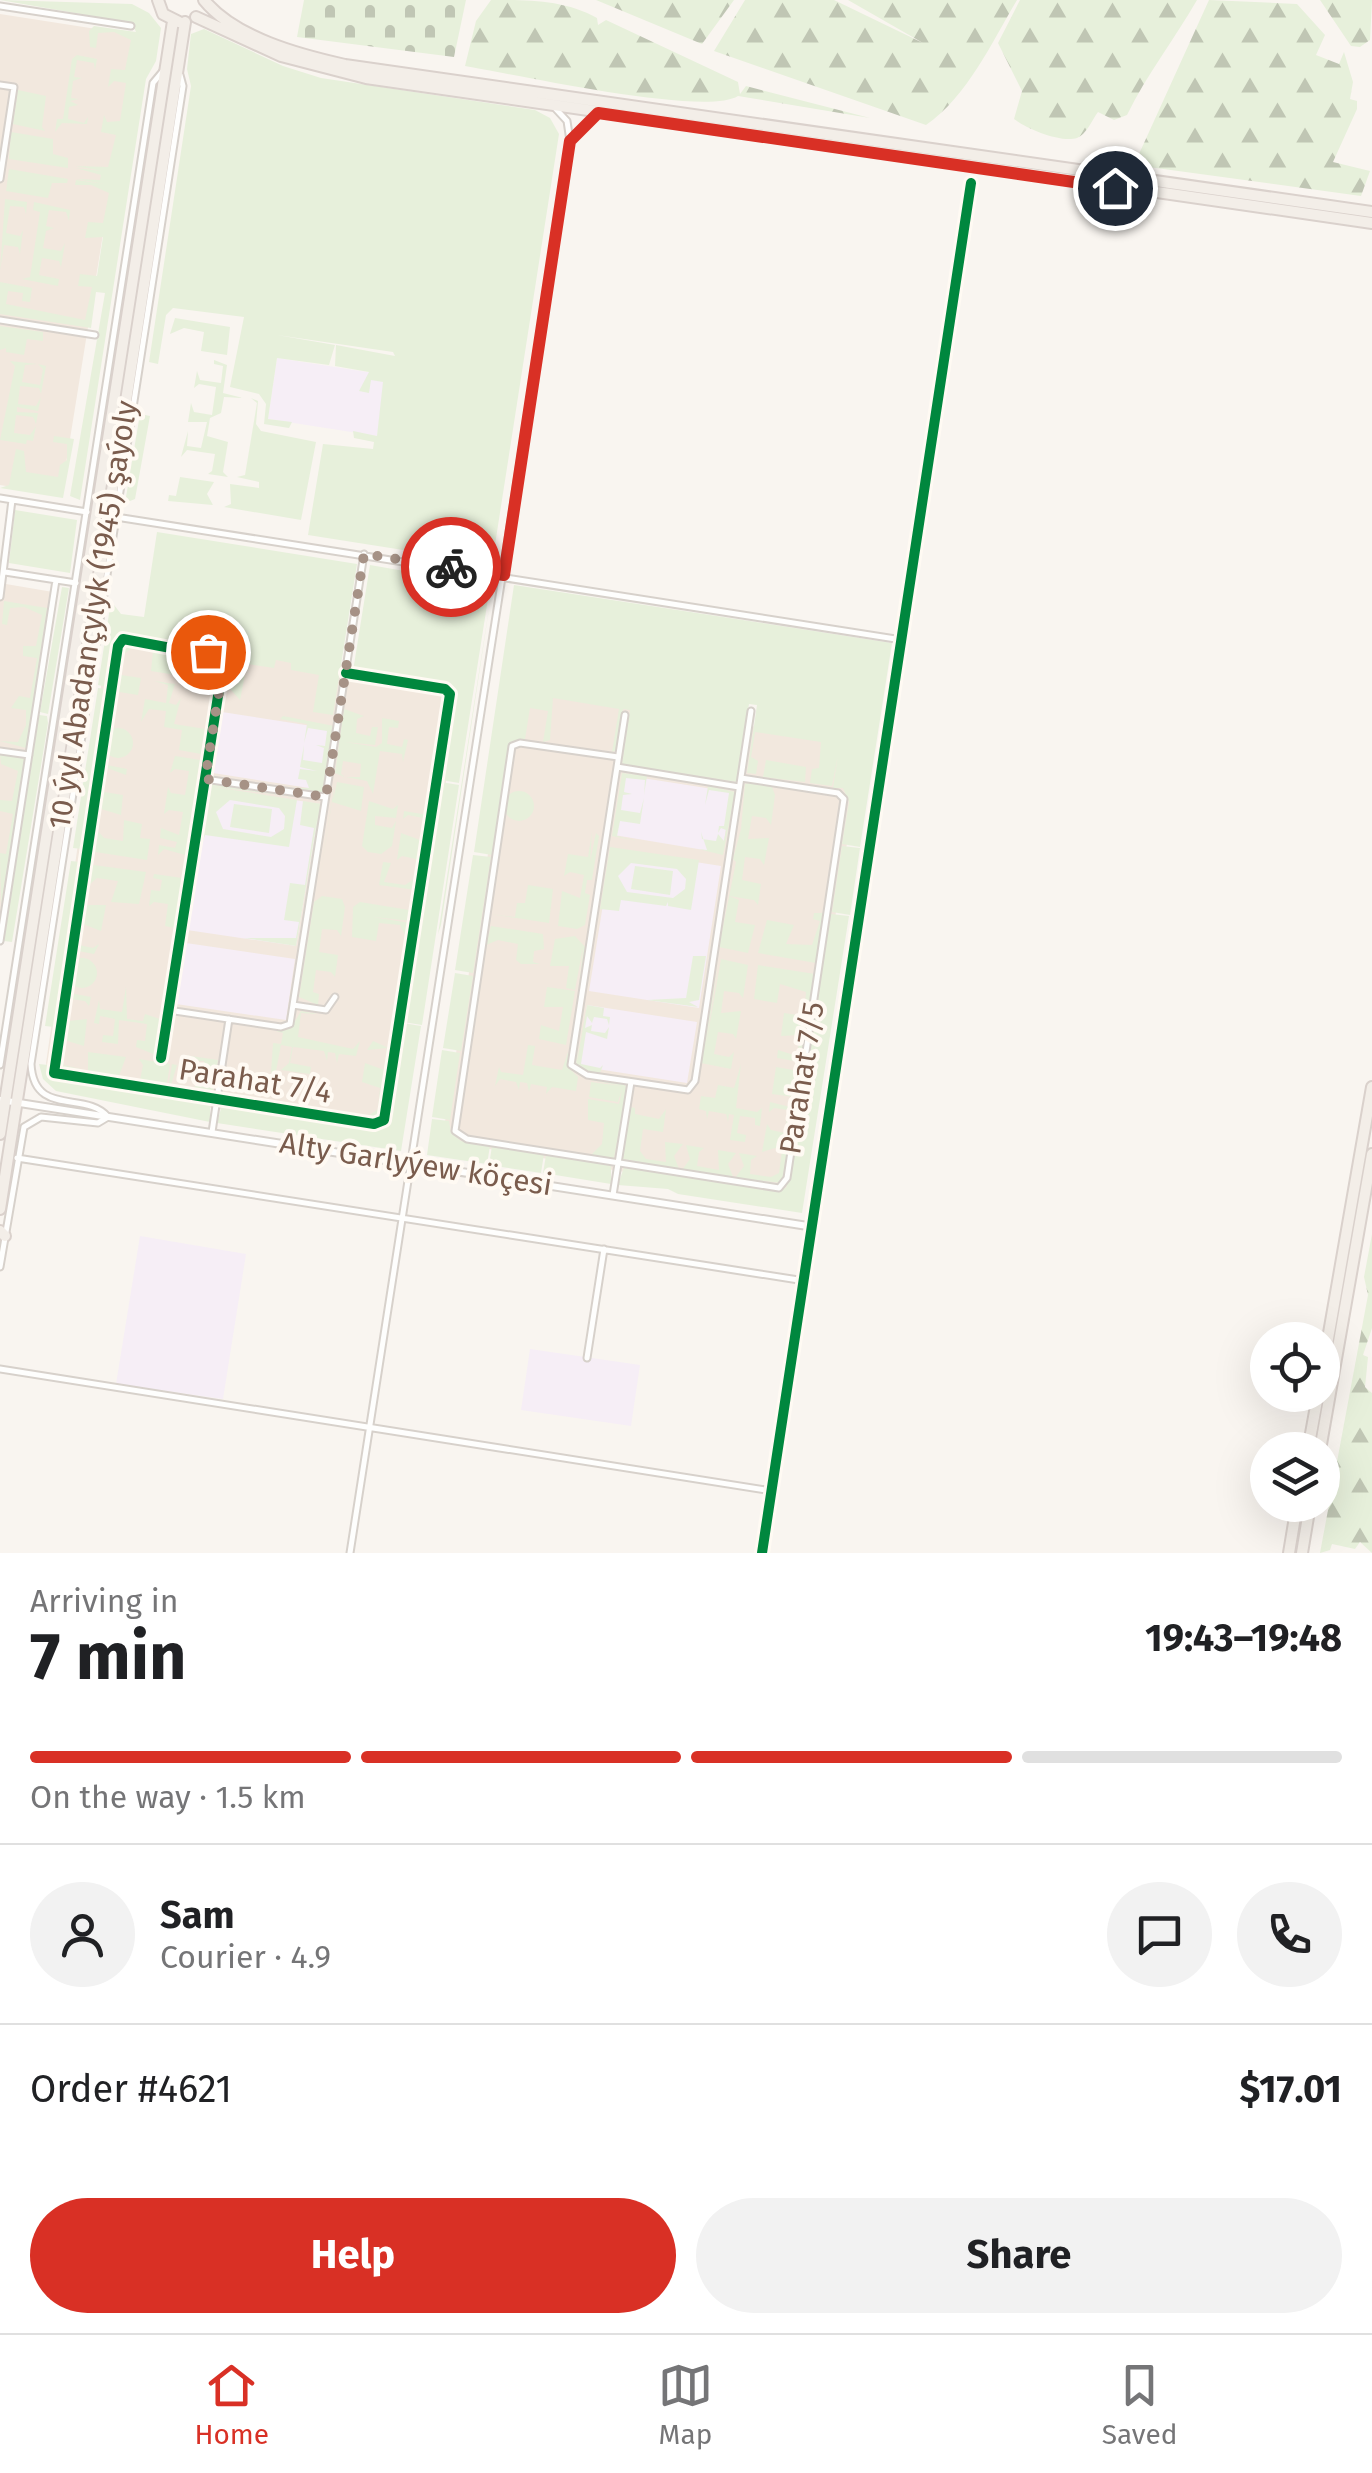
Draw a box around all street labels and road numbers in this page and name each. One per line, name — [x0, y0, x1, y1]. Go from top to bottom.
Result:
street label: 10 ýyl Abadançylyk (1945) şaýoly — [41, 398, 145, 832]
street label: Parahat 7/5 — [772, 999, 832, 1157]
street label: Parahat 7/4 — [176, 1051, 334, 1111]
street label: Alty Garlyýew köçesi — [277, 1125, 555, 1203]

